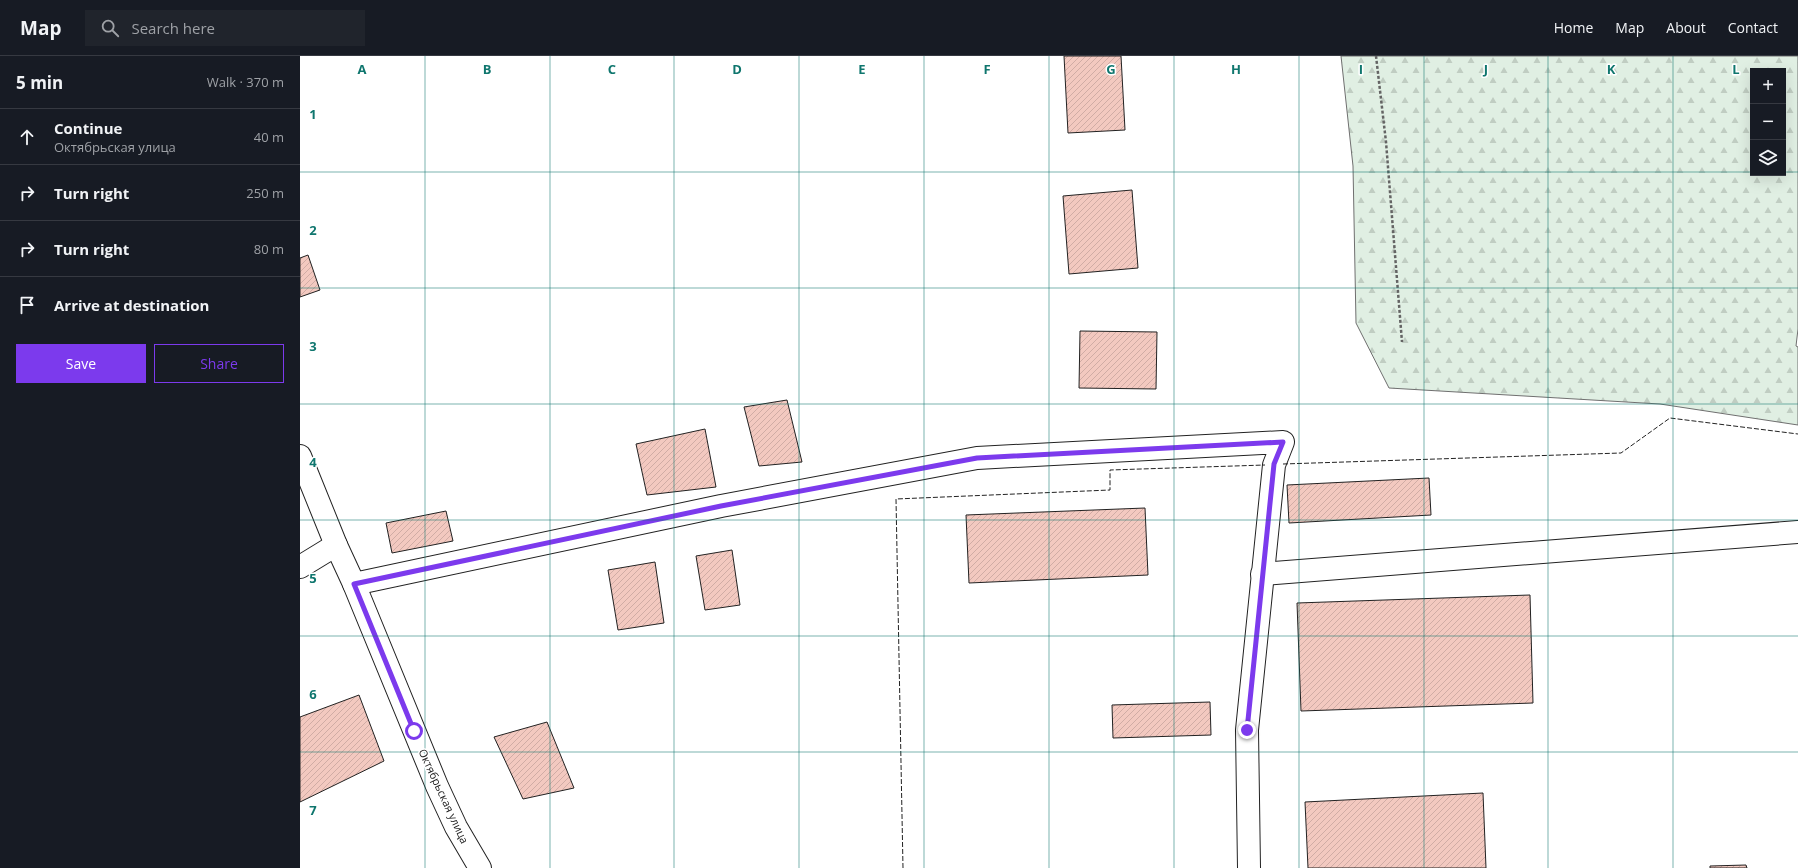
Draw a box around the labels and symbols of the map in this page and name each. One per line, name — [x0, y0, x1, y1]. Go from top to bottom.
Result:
text: A — [358, 60, 367, 78]
text: B — [483, 60, 492, 78]
text: C — [608, 60, 616, 78]
text: D — [732, 60, 742, 78]
text: E — [858, 60, 866, 78]
text: F — [983, 60, 991, 78]
text: G — [1106, 60, 1116, 78]
text: H — [1231, 60, 1241, 78]
text: I — [1359, 60, 1363, 78]
text: J — [1483, 60, 1488, 78]
text: K — [1607, 60, 1616, 78]
text: L — [1732, 60, 1740, 78]
text: 1 — [309, 105, 317, 123]
text: 2 — [309, 221, 317, 239]
text: 3 — [309, 337, 317, 355]
text: 4 — [309, 453, 317, 471]
text: 5 — [309, 569, 317, 587]
text: 6 — [309, 685, 317, 703]
route end — [1238, 721, 1256, 739]
route start — [405, 722, 423, 740]
street label: Октябрьская улица — [415, 746, 473, 846]
text: 7 — [309, 801, 317, 819]

